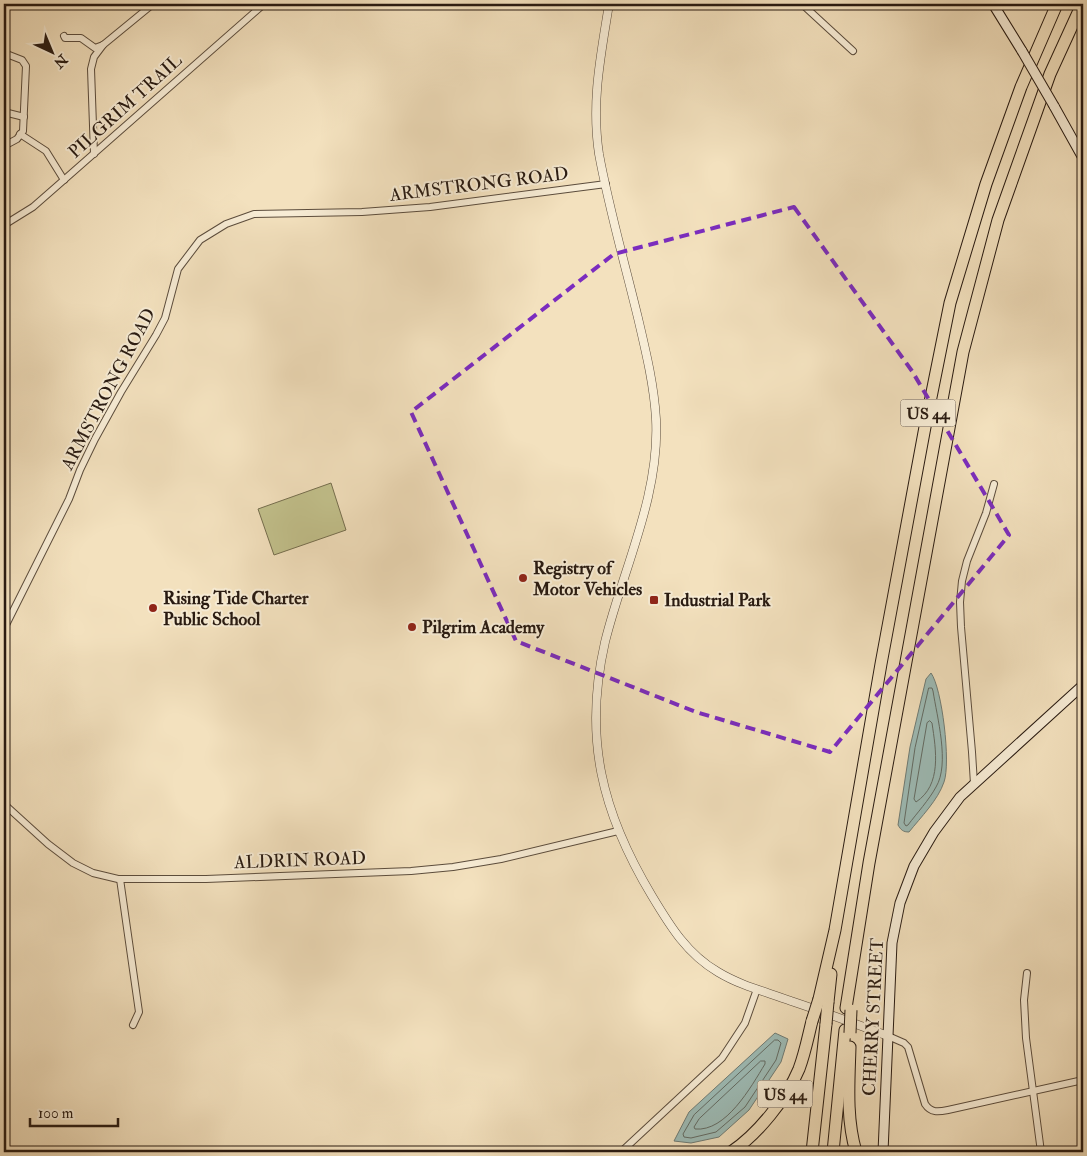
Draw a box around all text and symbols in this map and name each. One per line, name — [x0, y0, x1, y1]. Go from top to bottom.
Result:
north arrow — [28, 28, 78, 78]
street label: PILGRIM TRAIL — [64, 49, 187, 164]
text: N — [50, 50, 72, 72]
street label: ARMSTRONG ROAD — [387, 162, 570, 207]
street label: ARMSTRONG ROAD — [56, 304, 161, 475]
road number: US 44 — [900, 399, 956, 426]
place label: Registry of Motor Vehicles — [532, 557, 642, 601]
marker: Registry of Motor Vehicles — [517, 572, 529, 584]
place label: Rising Tide Charter Public School — [163, 587, 309, 631]
place label: Industrial Park — [664, 589, 771, 612]
marker: Industrial Park — [648, 594, 660, 606]
marker: Rising Tide Charter Public School — [147, 602, 159, 614]
place label: Pilgrim Academy — [422, 616, 545, 639]
marker: Pilgrim Academy — [406, 621, 418, 633]
street label: ALDRIN ROAD — [233, 847, 366, 874]
street label: CHERRY STREET — [858, 937, 889, 1096]
road number: US 44 — [758, 1080, 812, 1108]
scale bar — [30, 1096, 118, 1128]
text: 100 m — [38, 1104, 74, 1123]

